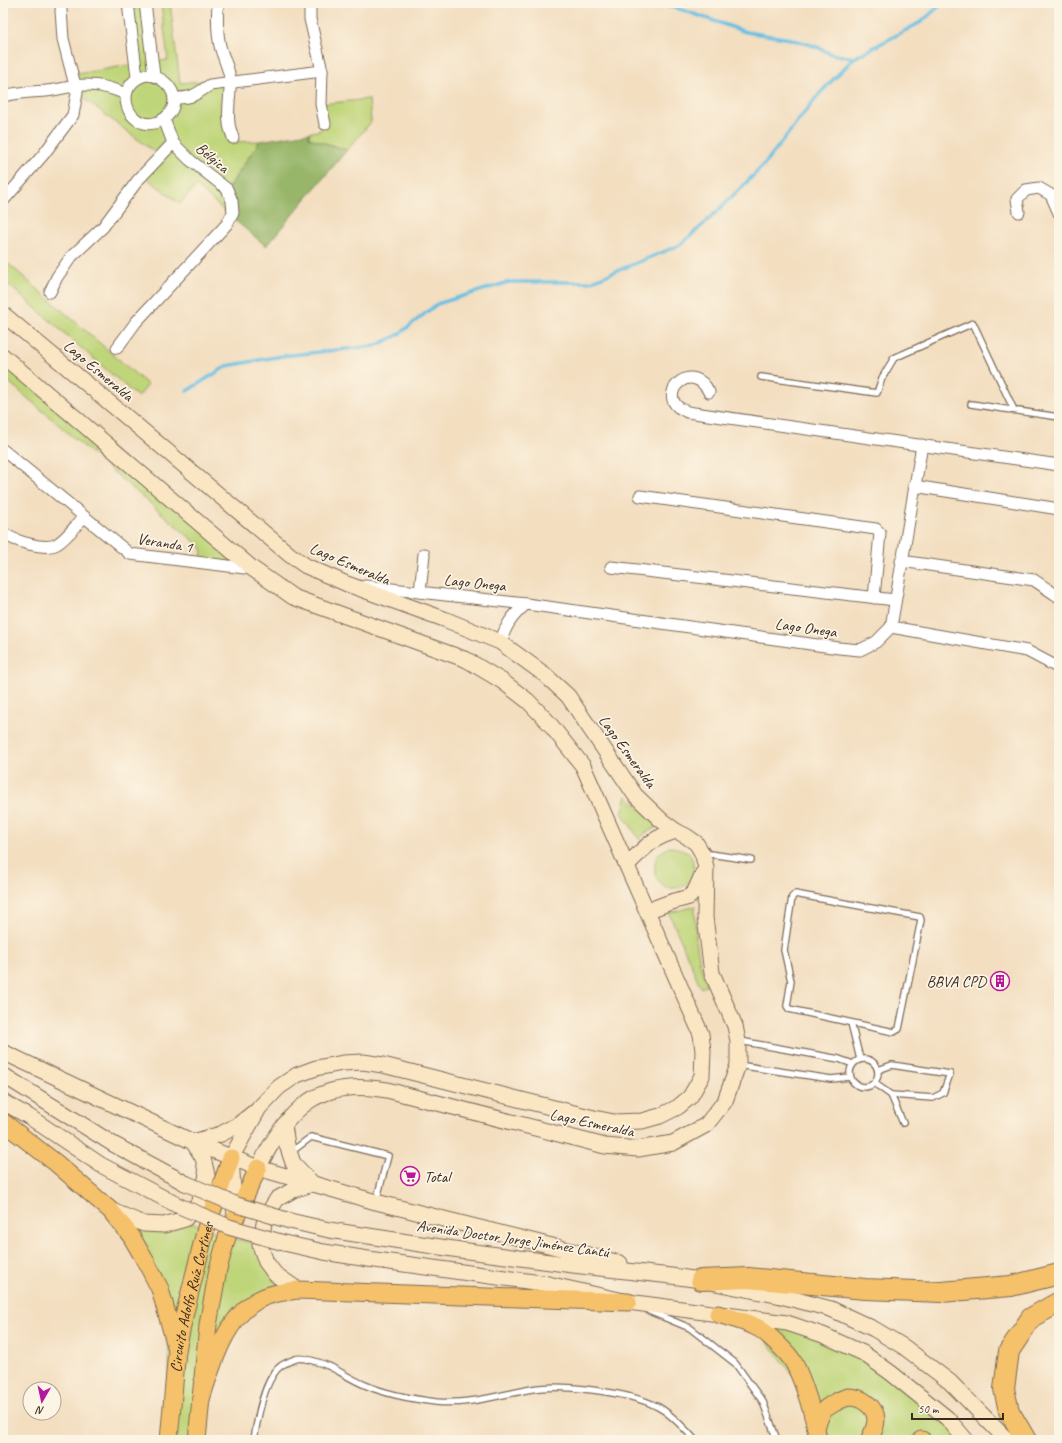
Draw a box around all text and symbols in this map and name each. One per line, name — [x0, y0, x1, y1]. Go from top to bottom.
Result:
street label: Bélgica — [192, 138, 234, 178]
street label: Lago Esmeralda — [59, 336, 139, 407]
street label: Veranda 1 — [136, 529, 195, 557]
street label: Lago Esmeralda — [307, 538, 394, 590]
street label: Lago Onega — [443, 570, 508, 596]
street label: Lago Onega — [774, 614, 839, 642]
street label: Lago Esmeralda — [594, 711, 661, 793]
building icon: BBVA CPD — [989, 970, 1011, 992]
place label: BBVA CPD — [927, 972, 988, 992]
street label: Lago Esmeralda — [548, 1104, 637, 1142]
supermarket icon: Total — [399, 1165, 421, 1187]
place label: Total — [424, 1167, 453, 1187]
street label: Avenida Doctor Jorge Jiménez Cantú — [416, 1216, 612, 1263]
street label: Circuito Adolfo Ruíz Cortines — [166, 1218, 219, 1373]
north arrow — [22, 1381, 62, 1421]
scale bar — [912, 1395, 1003, 1421]
text: 50 m — [918, 1401, 940, 1417]
text: N — [34, 1403, 45, 1418]

